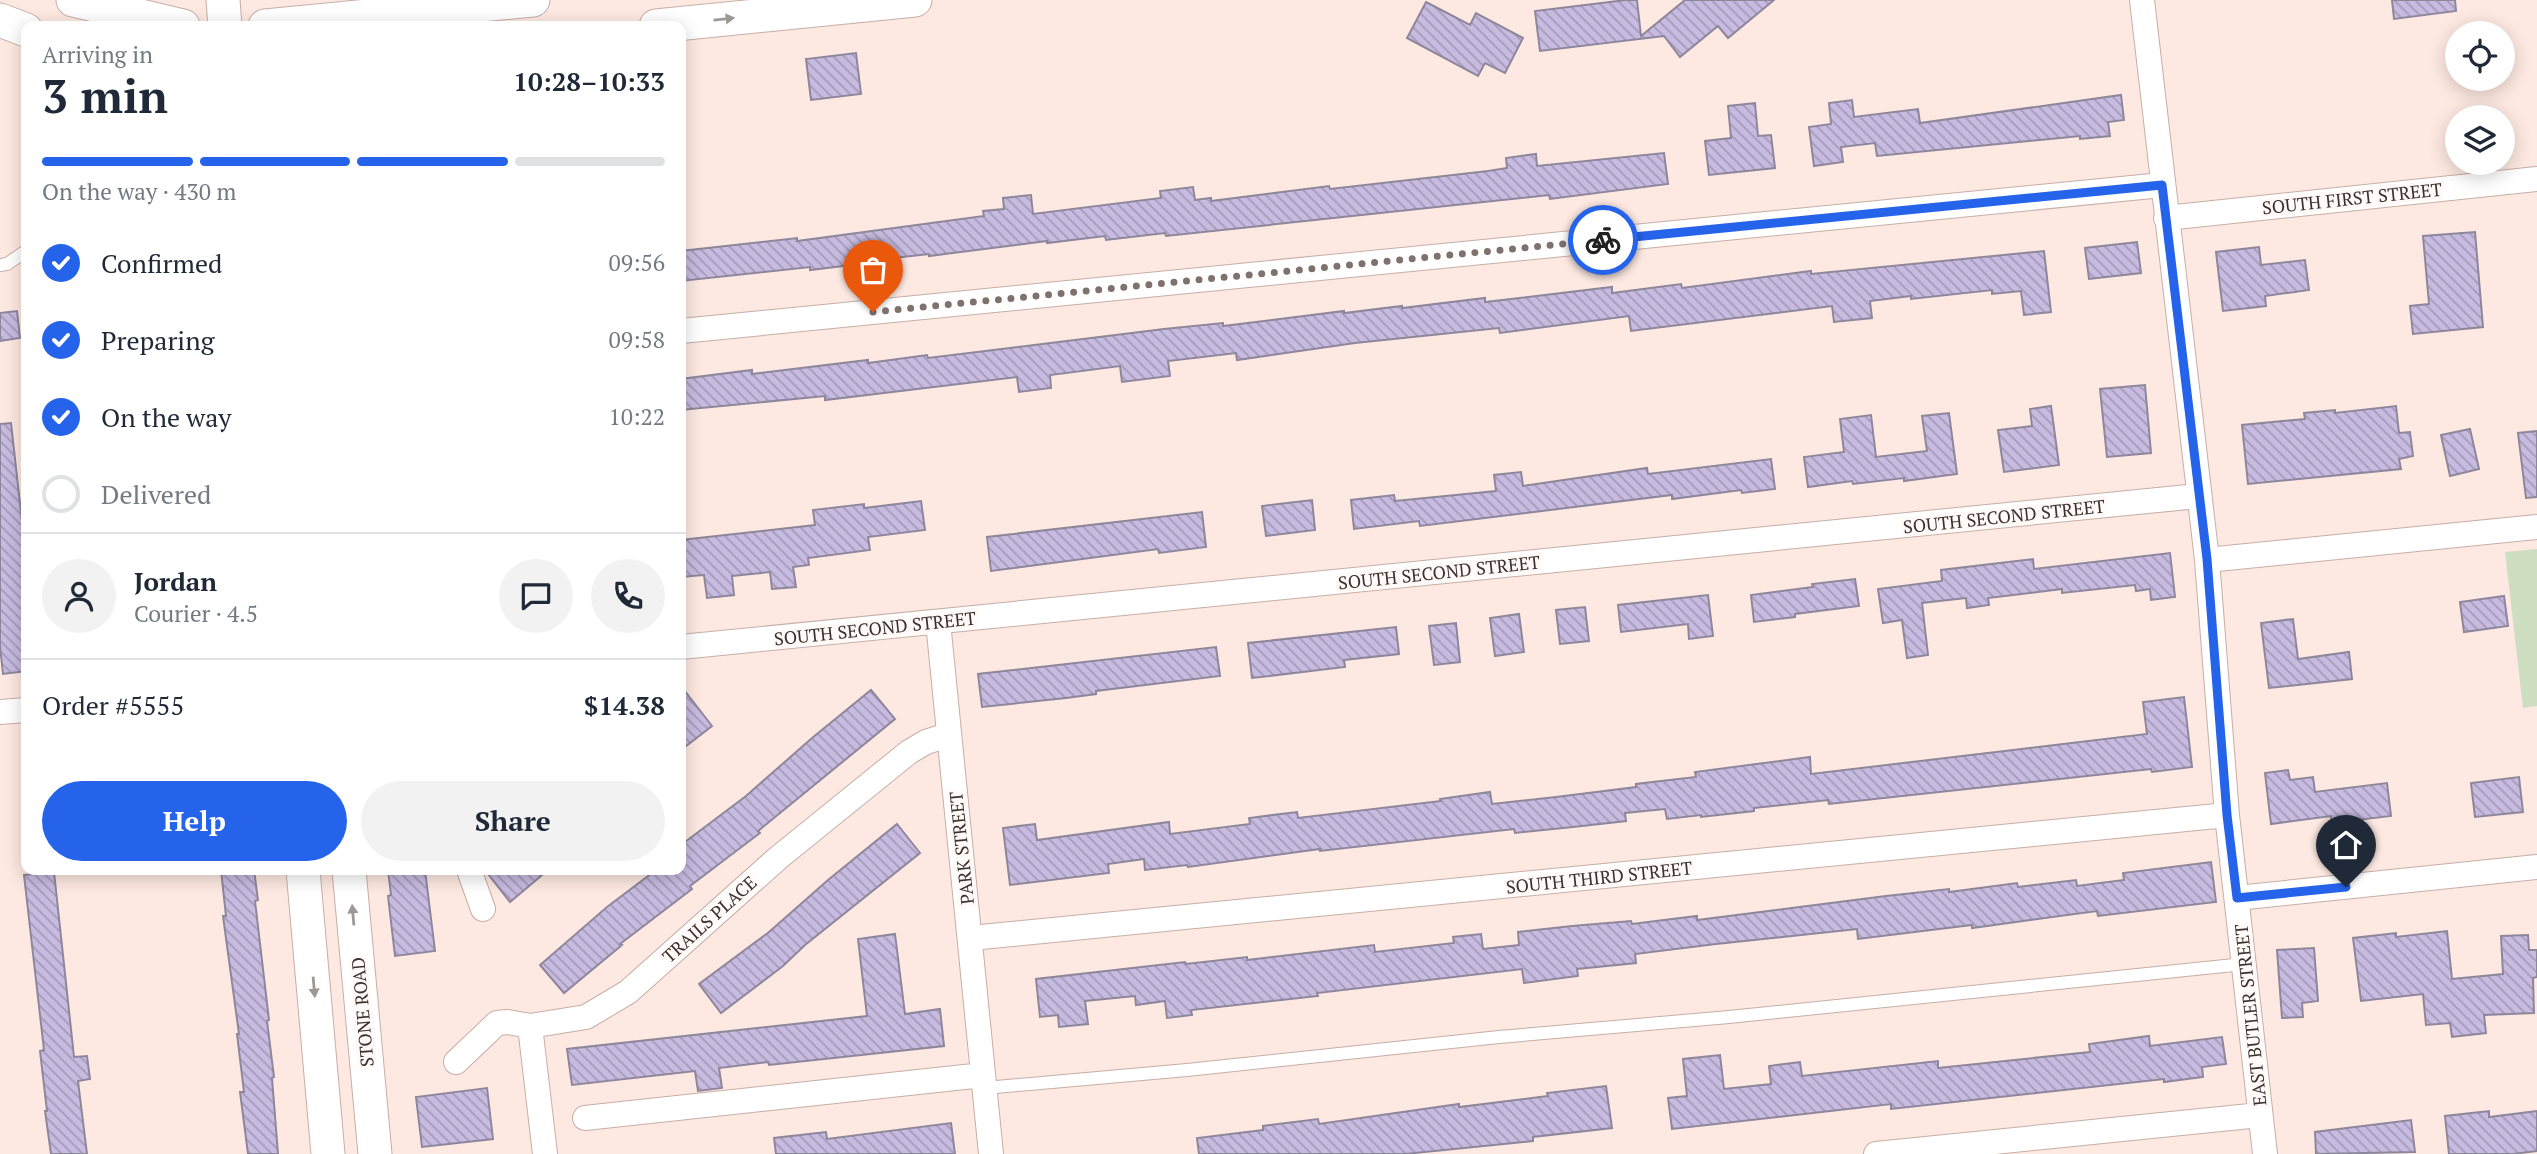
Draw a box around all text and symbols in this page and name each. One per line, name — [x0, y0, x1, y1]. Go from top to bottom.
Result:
one-way arrow — [713, 14, 735, 25]
map controls — [2445, 21, 2515, 175]
button: locate — [2445, 21, 2515, 91]
text: Arriving in — [42, 39, 153, 70]
text: 10:28–10:33 — [513, 64, 665, 98]
text: 3 min — [42, 65, 168, 126]
button: layers — [2445, 105, 2515, 175]
text: On the way · 430 m — [42, 176, 236, 207]
street label: SOUTH FIRST STREET — [2261, 177, 2443, 219]
courier — [1568, 205, 1638, 275]
icon: bike — [1584, 221, 1622, 259]
pin — [843, 240, 903, 312]
icon: check — [42, 244, 80, 282]
text: Confirmed — [101, 246, 222, 280]
text: 09:56 — [608, 247, 665, 278]
icon: bag — [854, 251, 892, 289]
icon: check — [42, 321, 80, 359]
text: Preparing — [101, 323, 214, 357]
text: 09:58 — [608, 324, 665, 355]
icon: check — [42, 398, 80, 436]
text: On the way — [101, 400, 232, 434]
text: 10:22 — [608, 401, 665, 432]
text: Delivered — [101, 477, 211, 511]
street label: SOUTH SECOND STREET — [1902, 493, 2106, 539]
street label: SOUTH SECOND STREET — [1337, 549, 1541, 595]
button: person — [42, 559, 116, 633]
button: chat — [499, 559, 573, 633]
button: phone — [591, 559, 665, 633]
text: Jordan — [134, 564, 217, 598]
text: Courier · 4.5 — [134, 598, 258, 629]
street label: SOUTH SECOND STREET — [773, 605, 977, 651]
text: Order #5555 — [42, 688, 184, 722]
text: $14.38 — [584, 688, 665, 722]
button: Help — [42, 781, 347, 861]
button: Share — [361, 781, 665, 861]
street label: PARK STREET — [943, 790, 979, 906]
pin — [2316, 815, 2376, 887]
icon: home — [2327, 826, 2365, 864]
street label: SOUTH THIRD STREET — [1505, 855, 1693, 899]
street label: TRAILS PLACE — [657, 870, 761, 968]
one-way arrow — [347, 904, 358, 926]
street label: EAST BUTLER STREET — [2229, 923, 2271, 1107]
street label: STONE ROAD — [345, 956, 379, 1068]
one-way arrow — [308, 976, 319, 998]

